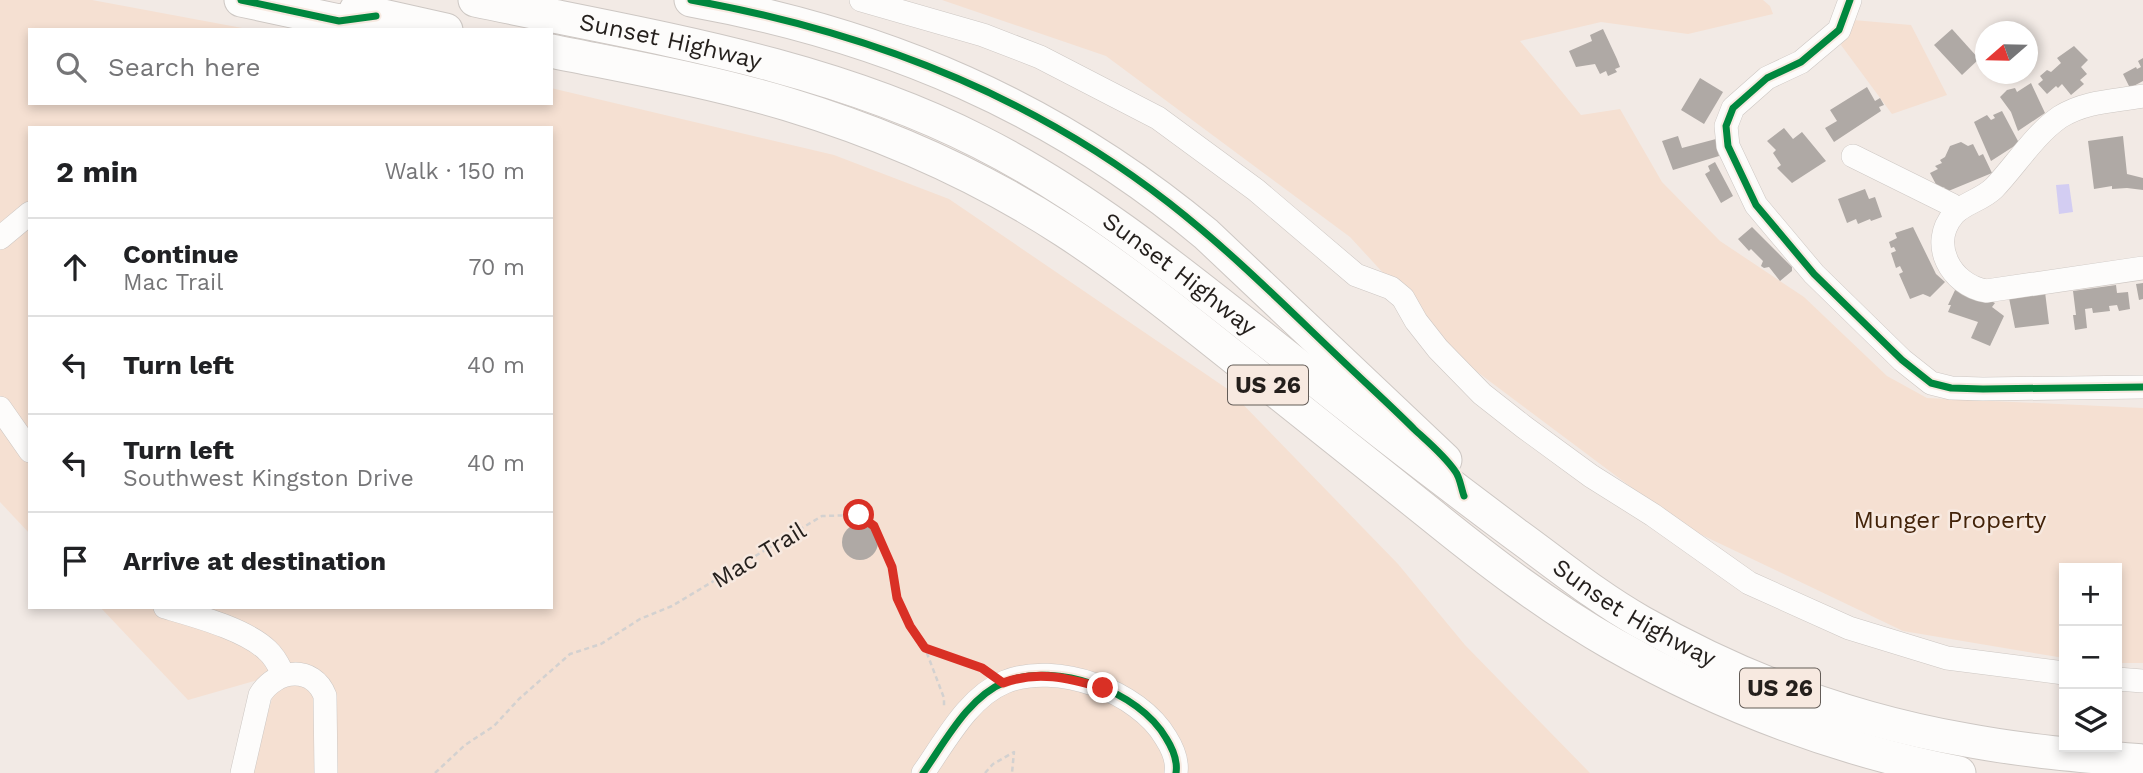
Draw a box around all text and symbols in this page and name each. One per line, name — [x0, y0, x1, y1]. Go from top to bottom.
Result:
street label: Sunset Highway — [577, 8, 765, 76]
north arrow — [1975, 21, 2038, 84]
search box — [28, 28, 553, 105]
icon: search — [52, 48, 90, 86]
text: Search here — [108, 52, 260, 82]
text: 2 min — [56, 154, 138, 189]
text: Walk · 150 m — [384, 158, 525, 185]
street label: Sunset Highway — [1097, 206, 1263, 342]
text: Continue — [123, 239, 239, 269]
icon: ahead — [56, 248, 94, 286]
text: 70 m — [468, 254, 525, 281]
text: Mac Trail — [123, 269, 223, 296]
icon: left — [56, 346, 94, 384]
text: Turn left — [123, 350, 234, 380]
text: 40 m — [467, 352, 525, 379]
road number: US 26 — [1228, 366, 1308, 404]
text: Turn left — [123, 435, 234, 465]
icon: left — [56, 444, 94, 482]
text: 40 m — [467, 450, 525, 477]
text: Southwest Kingston Drive — [123, 465, 414, 492]
route start — [843, 499, 874, 530]
park label: Munger Property — [1854, 506, 2047, 534]
street label: Mac Trail — [707, 516, 812, 594]
icon: arrive — [56, 542, 94, 580]
text: Arrive at destination — [123, 546, 386, 576]
street label: Sunset Highway — [1547, 553, 1721, 673]
map controls — [2059, 563, 2122, 752]
button: + — [2059, 563, 2122, 626]
button: − — [2059, 626, 2122, 689]
road number: US 26 — [1740, 668, 1820, 708]
route end — [1087, 672, 1118, 703]
button: layers — [2059, 689, 2122, 752]

